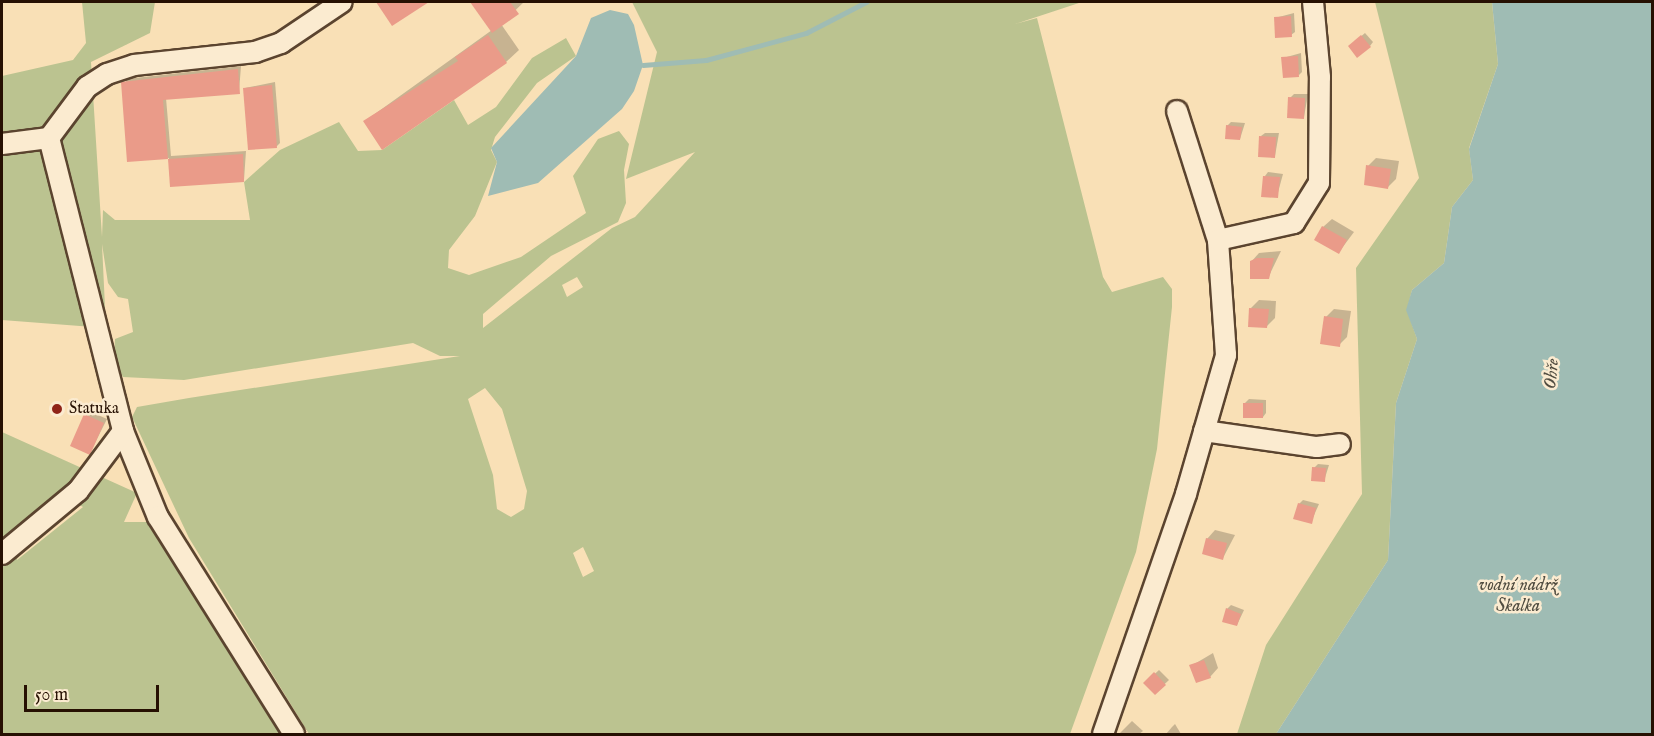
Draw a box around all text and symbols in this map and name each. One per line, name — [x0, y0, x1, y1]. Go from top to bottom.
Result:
water label: Ohře — [1541, 358, 1565, 390]
place label: Statuka — [69, 399, 119, 419]
marker: Statuka — [50, 402, 64, 416]
water label: vodní nádrž Skalka — [1479, 576, 1557, 618]
scale bar — [27, 673, 162, 711]
text: 50 m — [35, 684, 68, 707]

